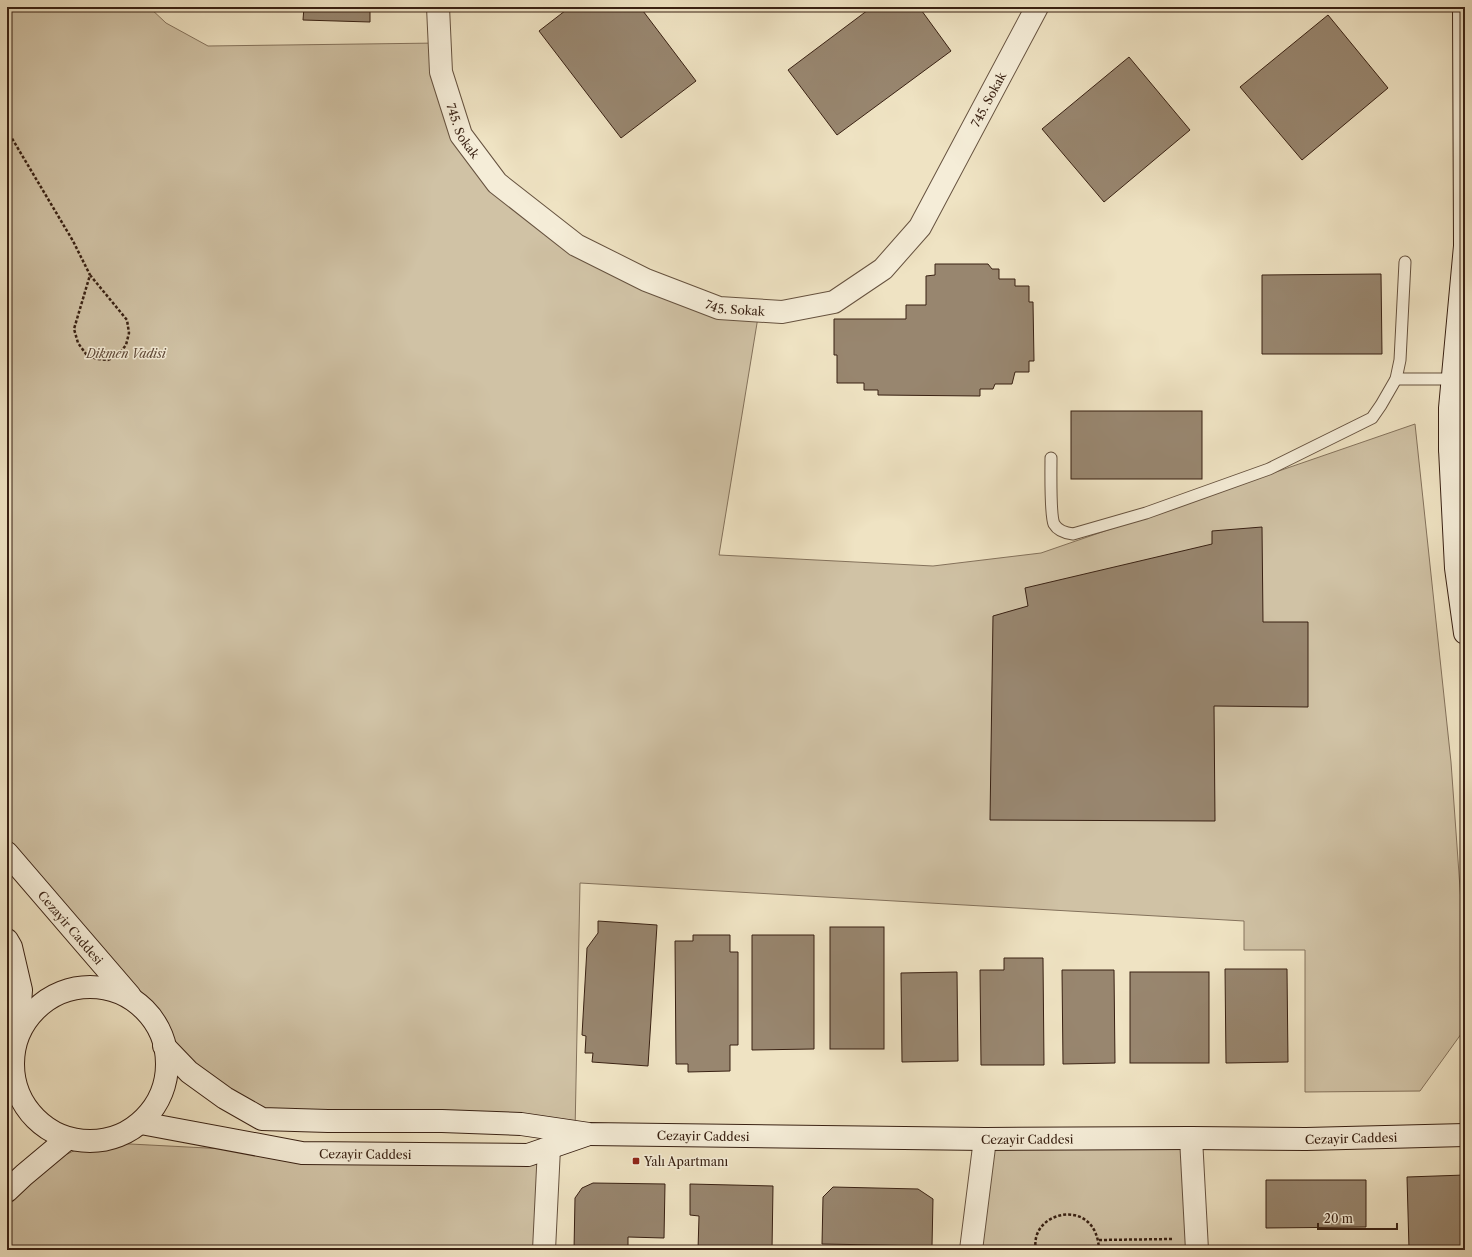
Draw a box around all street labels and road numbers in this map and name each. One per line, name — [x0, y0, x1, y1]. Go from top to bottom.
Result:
street label: 745. Sokak — [967, 68, 1009, 129]
street label: 745. Sokak — [444, 101, 484, 162]
street label: 745. Sokak — [703, 296, 766, 318]
street label: Cezayir Caddesi — [35, 887, 107, 967]
street label: Cezayir Caddesi — [657, 1127, 750, 1144]
street label: Cezayir Caddesi — [1305, 1129, 1398, 1147]
street label: Cezayir Caddesi — [981, 1131, 1074, 1147]
street label: Cezayir Caddesi — [319, 1146, 412, 1161]

